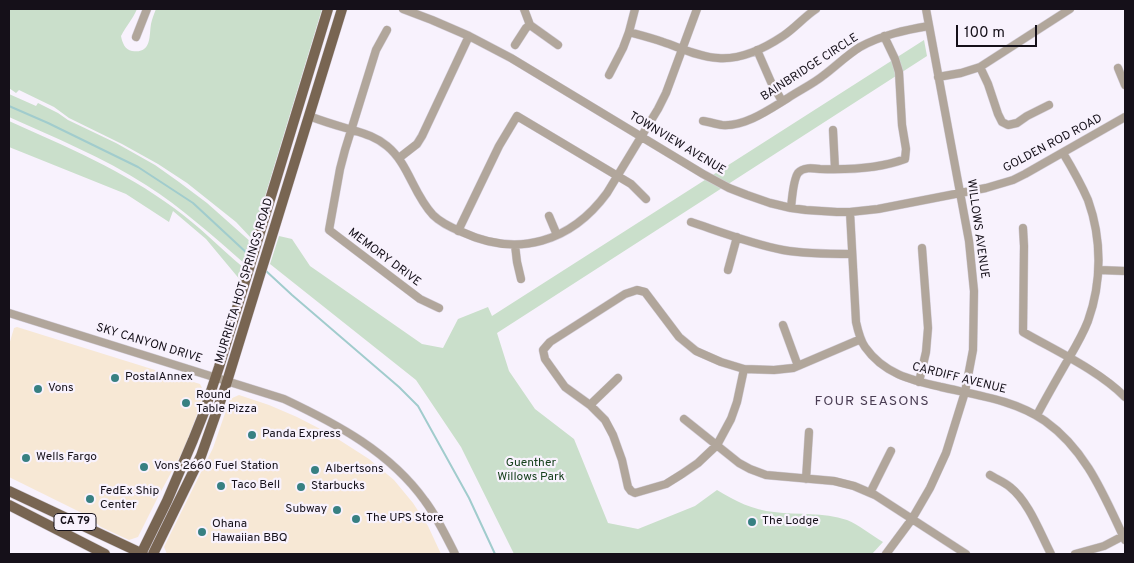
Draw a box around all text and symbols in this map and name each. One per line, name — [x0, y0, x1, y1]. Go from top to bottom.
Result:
scale bar — [959, 15, 1040, 47]
text: 100 m — [964, 24, 1005, 43]
street label: BAINBRIDGE CIRCLE — [759, 31, 861, 105]
street label: TOWNVIEW AVENUE — [626, 109, 728, 179]
street label: GOLDEN ROD ROAD — [1001, 112, 1105, 176]
street label: WILLOWS AVENUE — [963, 178, 991, 280]
street label: MURRIETA HOT SPRINGS ROAD — [213, 196, 277, 366]
street label: MEMORY DRIVE — [345, 226, 423, 290]
street label: SKY CANYON DRIVE — [94, 321, 204, 367]
street label: CARDIFF AVENUE — [910, 360, 1008, 398]
place label: PostalAnnex — [125, 371, 193, 385]
marker: PostalAnnex — [109, 372, 121, 384]
place label: Vons — [48, 382, 74, 396]
marker: Vons — [32, 383, 44, 395]
place label: Round Table Pizza — [196, 389, 257, 417]
district label: FOUR SEASONS — [813, 394, 931, 410]
marker: Round Table Pizza — [180, 397, 192, 409]
place label: Panda Express — [262, 428, 341, 442]
marker: Panda Express — [246, 429, 258, 441]
place label: Wells Fargo — [36, 451, 97, 465]
marker: Wells Fargo — [20, 452, 32, 464]
park label: Guenther Willows Park — [497, 457, 565, 485]
place label: Vons 2660 Fuel Station — [154, 460, 279, 474]
marker: Vons 2660 Fuel Station — [138, 461, 150, 473]
place label: Albertsons — [325, 463, 384, 477]
marker: Albertsons — [309, 464, 321, 476]
place label: Taco Bell — [231, 479, 280, 493]
marker: Taco Bell — [215, 480, 227, 492]
place label: Starbucks — [311, 480, 365, 494]
marker: Starbucks — [295, 481, 307, 493]
place label: FedEx Ship Center — [100, 485, 159, 513]
marker: FedEx Ship Center — [84, 493, 96, 505]
place label: Subway — [285, 503, 327, 517]
marker: Subway — [331, 504, 343, 516]
place label: The UPS Store — [366, 512, 444, 526]
marker: The UPS Store — [350, 513, 362, 525]
road number: CA 79 — [54, 514, 96, 530]
place label: The Lodge — [762, 515, 819, 529]
marker: The Lodge — [746, 516, 758, 528]
place label: Ohana Hawaiian BBQ — [212, 518, 287, 546]
marker: Ohana Hawaiian BBQ — [196, 526, 208, 538]

